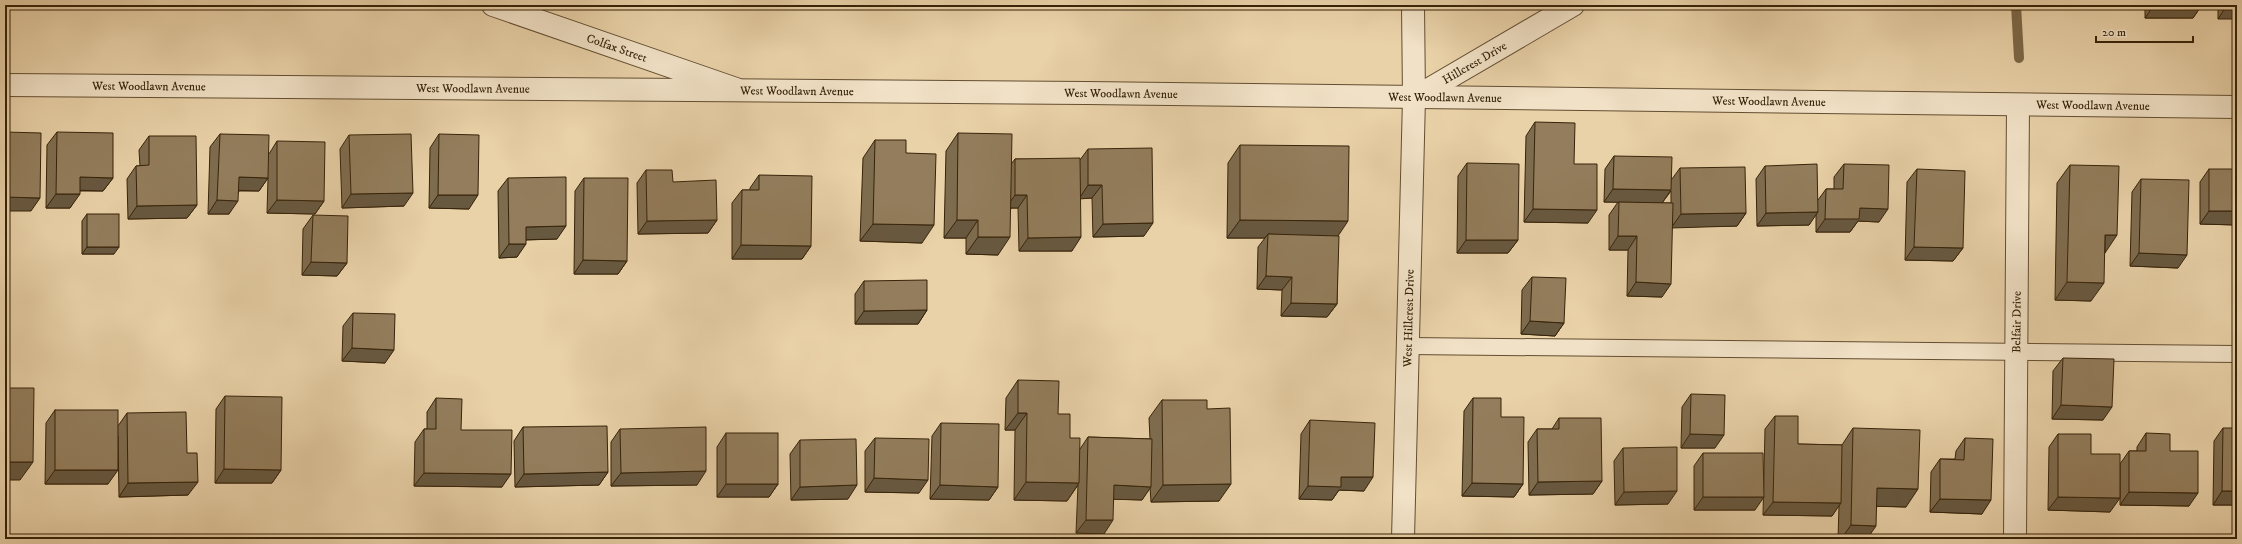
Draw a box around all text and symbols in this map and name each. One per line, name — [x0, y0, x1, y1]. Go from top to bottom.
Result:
scale bar — [2096, 18, 2193, 44]
text: 20 m — [2102, 25, 2126, 40]
street label: Colfax Street — [584, 31, 649, 66]
street label: Hillcrest Drive — [1440, 38, 1510, 88]
street label: West Woodlawn Avenue — [91, 79, 206, 94]
street label: West Woodlawn Avenue — [415, 81, 530, 97]
street label: West Woodlawn Avenue — [739, 83, 854, 99]
street label: West Woodlawn Avenue — [1063, 86, 1178, 102]
street label: West Woodlawn Avenue — [1387, 90, 1502, 106]
street label: West Woodlawn Avenue — [1711, 94, 1826, 110]
street label: West Woodlawn Avenue — [2035, 98, 2150, 114]
street label: West Hillcrest Drive — [1400, 269, 1418, 368]
street label: Belfair Drive — [2009, 291, 2025, 353]

